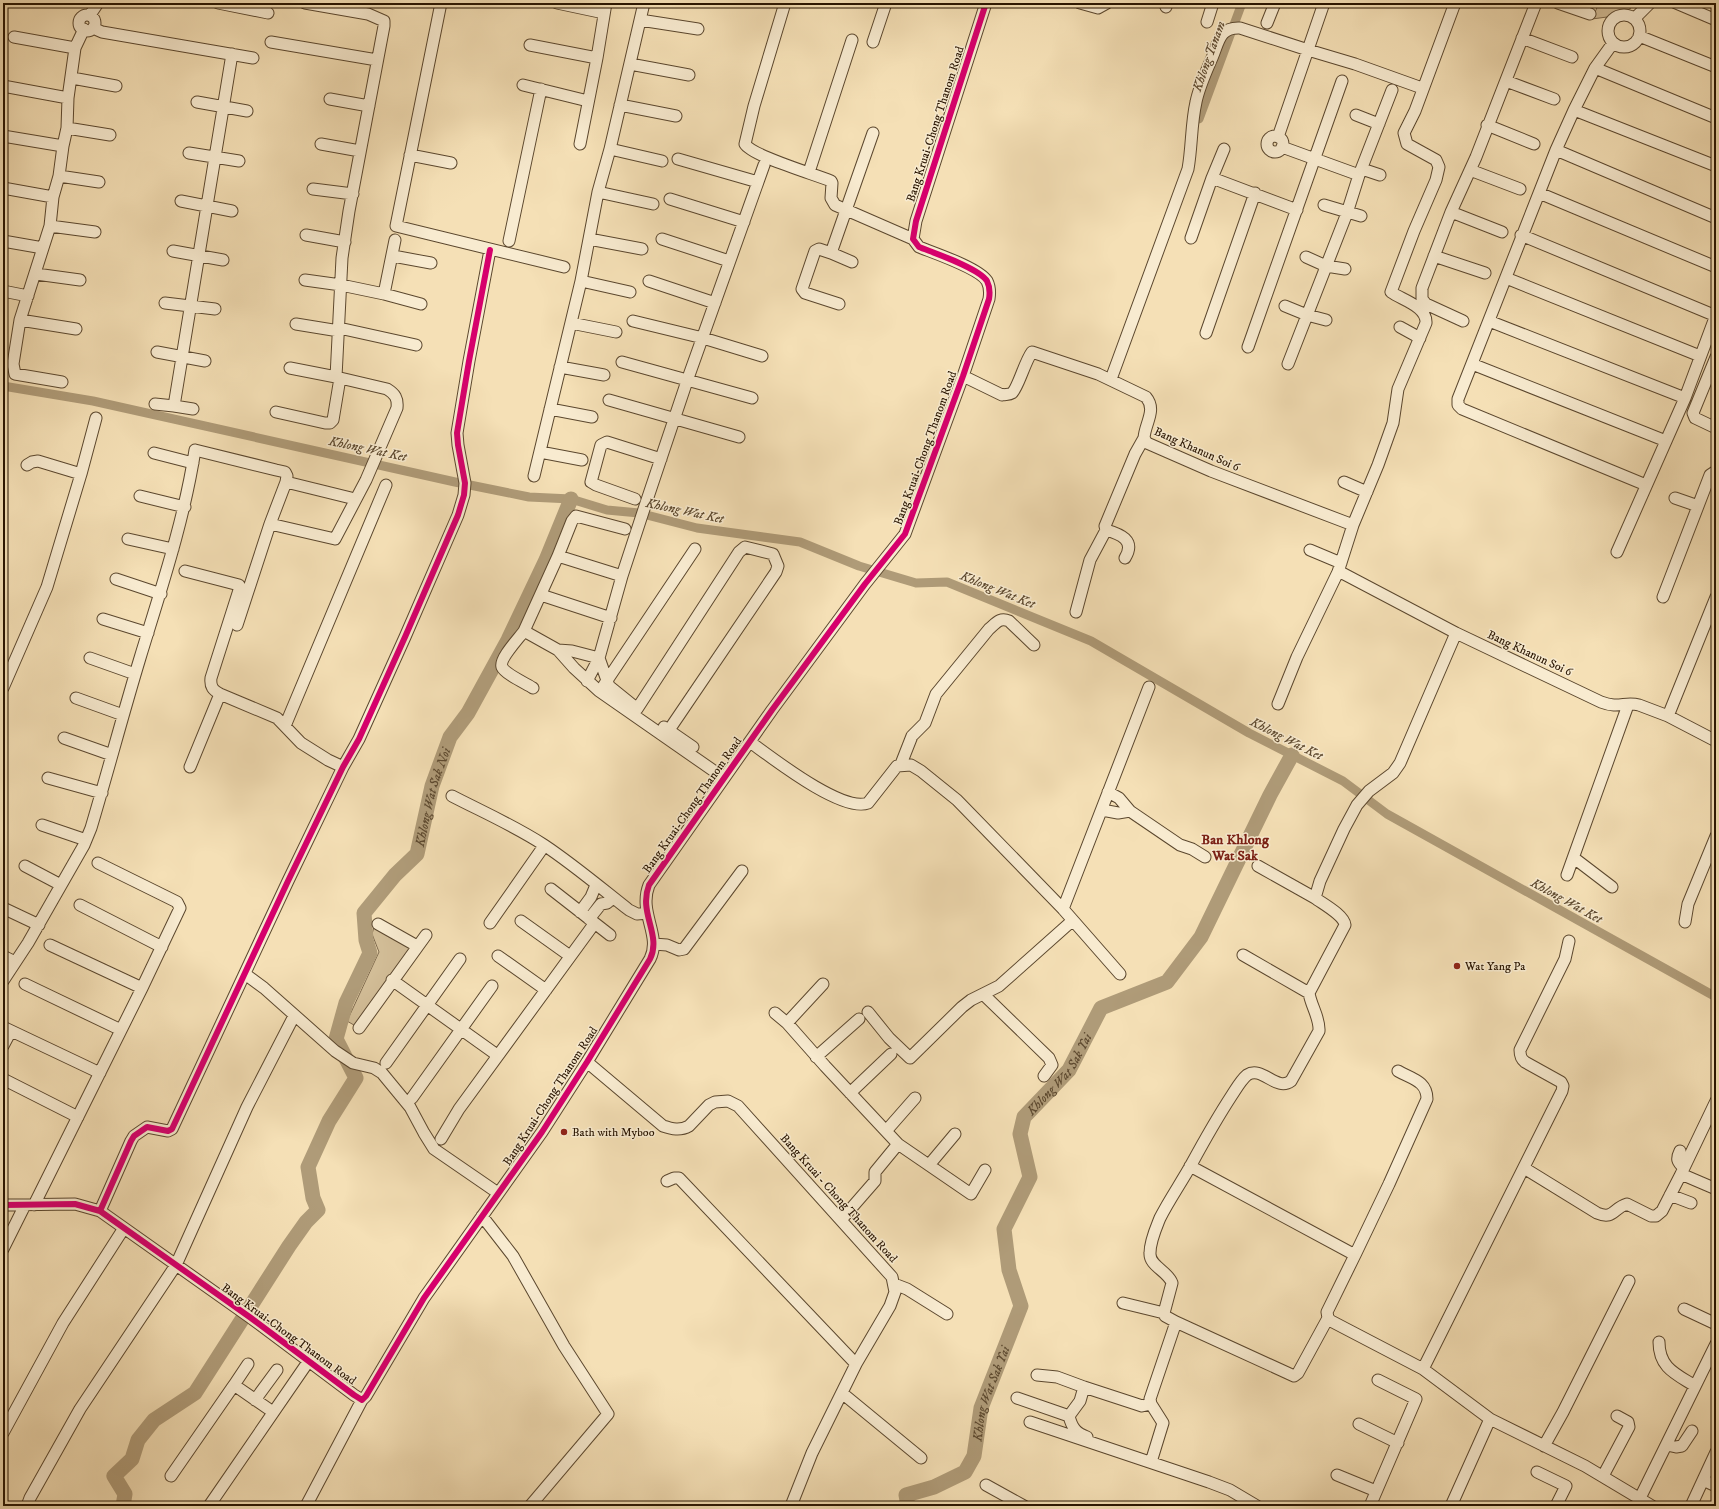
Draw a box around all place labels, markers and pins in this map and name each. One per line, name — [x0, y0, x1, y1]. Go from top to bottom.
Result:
place label: Wat Yang Pa — [1464, 959, 1526, 974]
marker: Wat Yang Pa — [1452, 961, 1462, 971]
place label: Bath with Myboo — [572, 1125, 655, 1140]
marker: Bath with Myboo — [559, 1127, 569, 1137]

